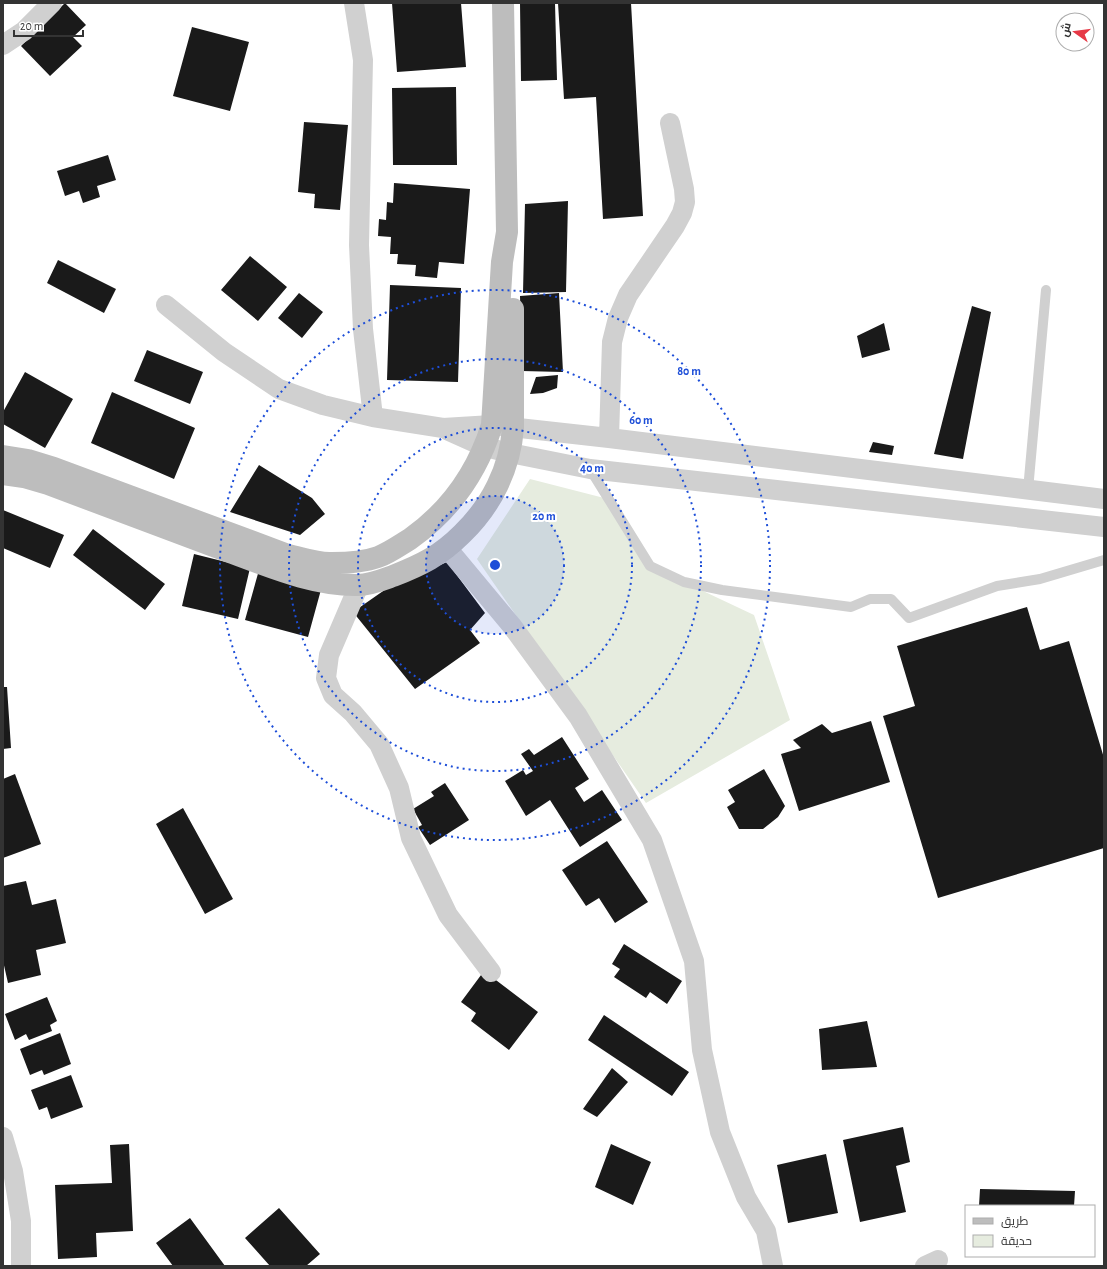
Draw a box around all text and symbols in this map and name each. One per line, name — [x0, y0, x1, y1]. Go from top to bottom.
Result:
scale bar — [14, 12, 83, 38]
north arrow — [1055, 12, 1095, 52]
text: 20 m — [20, 20, 43, 32]
text: ش — [1059, 22, 1074, 38]
text: 80 m — [677, 365, 701, 377]
text: 60 m — [629, 414, 653, 426]
text: 40 m — [580, 462, 604, 474]
text: 20 m — [532, 510, 556, 522]
centre of rings — [488, 558, 502, 572]
legend — [965, 1205, 1095, 1257]
text: طريق — [1001, 1215, 1029, 1228]
text: حديقة — [1001, 1235, 1032, 1248]

